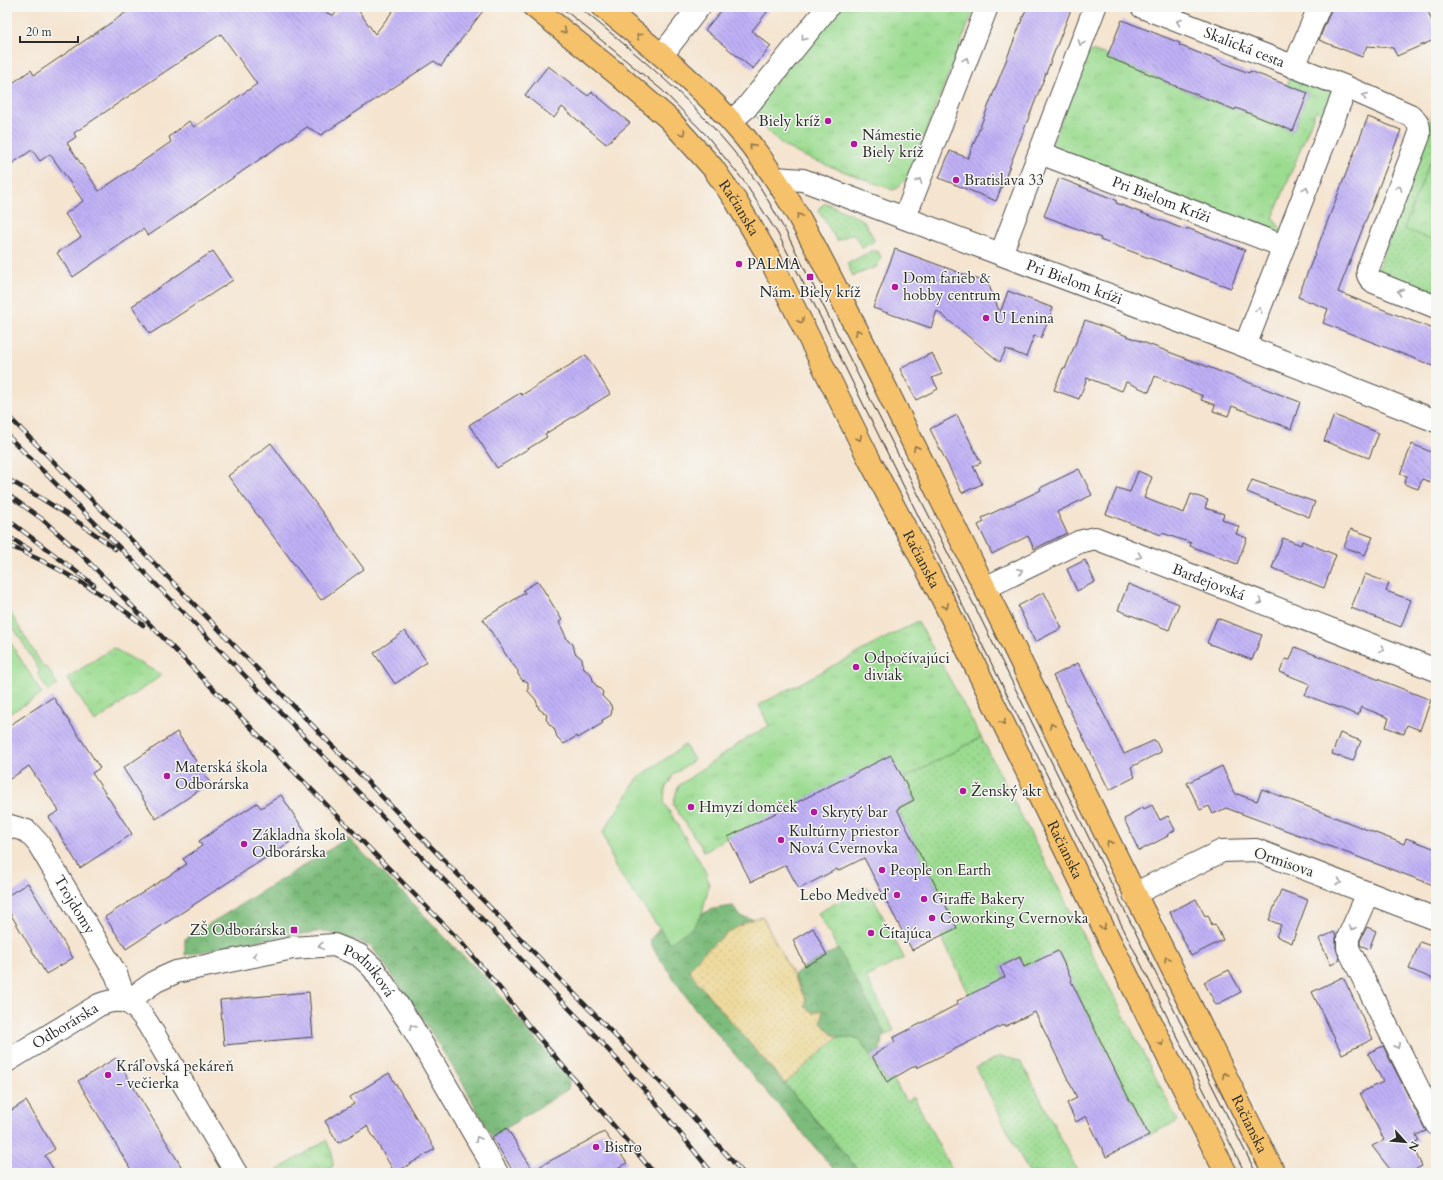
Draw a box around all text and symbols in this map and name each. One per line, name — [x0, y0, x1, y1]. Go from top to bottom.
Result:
scale bar — [20, 18, 78, 44]
one-way arrow — [1176, 18, 1183, 26]
street label: Skalická cesta — [1201, 22, 1288, 72]
text: 20 m — [26, 24, 53, 40]
one-way arrow — [560, 26, 567, 33]
one-way arrow — [801, 33, 808, 40]
one-way arrow — [636, 34, 643, 41]
one-way arrow — [1078, 40, 1086, 47]
one-way arrow — [962, 56, 970, 63]
one-way arrow — [1362, 93, 1370, 101]
place label: Biely kríž — [759, 111, 820, 131]
marker: Biely kríž — [823, 116, 833, 126]
place label: Námestie Biely kríž — [862, 125, 924, 162]
one-way arrow — [678, 129, 685, 136]
marker: Námestie Biely kríž — [849, 139, 859, 149]
one-way arrow — [749, 144, 756, 151]
place label: Bratislava 33 — [964, 170, 1044, 190]
street label: Pri Bielom Kríži — [1109, 171, 1214, 227]
marker: Bratislava 33 — [951, 175, 961, 185]
street label: Račianska — [714, 176, 764, 240]
one-way arrow — [915, 178, 923, 185]
one-way arrow — [1301, 185, 1309, 193]
one-way arrow — [1394, 185, 1402, 192]
one-way arrow — [796, 213, 803, 220]
place label: PALMA — [747, 254, 801, 274]
street label: Pri Bielom kríži — [1024, 255, 1125, 309]
marker: PALMA — [734, 259, 744, 269]
place label: Dom farieb & hobby centrum — [903, 268, 1001, 305]
marker: Nám. Biely kríž — [805, 272, 815, 282]
place label: Nám. Biely kríž — [759, 282, 861, 302]
marker: Dom farieb & hobby centrum — [890, 282, 900, 292]
one-way arrow — [1396, 289, 1403, 297]
one-way arrow — [1254, 306, 1262, 313]
place label: U Lenina — [994, 308, 1054, 328]
marker: U Lenina — [981, 313, 991, 323]
one-way arrow — [796, 317, 804, 325]
one-way arrow — [855, 329, 863, 336]
one-way arrow — [854, 434, 862, 441]
one-way arrow — [913, 445, 921, 453]
street label: Račianska — [898, 527, 945, 592]
one-way arrow — [1136, 551, 1143, 559]
street label: Bardejovská — [1169, 559, 1248, 605]
one-way arrow — [1015, 568, 1023, 576]
one-way arrow — [1257, 598, 1264, 606]
one-way arrow — [941, 601, 949, 609]
one-way arrow — [1378, 645, 1385, 653]
place label: Odpočívajúci diviak — [864, 648, 950, 685]
marker: Odpočívajúci diviak — [851, 662, 861, 672]
one-way arrow — [998, 718, 1006, 726]
one-way arrow — [1049, 723, 1057, 730]
place label: Materská škola Odborárska — [175, 757, 268, 794]
marker: Materská škola Odborárska — [162, 771, 172, 781]
place label: Ženský akt — [971, 781, 1042, 801]
marker: Ženský akt — [958, 786, 968, 796]
place label: Hmyzí domček — [699, 797, 798, 817]
marker: Hmyzí domček — [686, 802, 696, 812]
place label: Skrytý bar — [822, 802, 888, 822]
marker: Skrytý bar — [809, 807, 819, 817]
street label: Račianska — [1042, 817, 1088, 883]
place label: Kultúrny priestor Nová Cvernovka — [789, 821, 899, 858]
place label: Základna škola Odborárska — [252, 825, 346, 862]
marker: Kultúrny priestor Nová Cvernovka — [776, 835, 786, 845]
marker: Základna škola Odborárska — [239, 839, 249, 849]
one-way arrow — [1106, 839, 1114, 847]
street label: Ormisova — [1251, 842, 1317, 882]
place label: People on Earth — [890, 860, 992, 880]
marker: People on Earth — [877, 865, 887, 875]
street label: Trojdomy — [49, 871, 100, 938]
one-way arrow — [1335, 877, 1342, 885]
place label: Lebo Medveď — [800, 885, 889, 905]
place label: Giraffe Bakery — [932, 889, 1025, 909]
marker: Lebo Medveď — [892, 890, 902, 900]
marker: Giraffe Bakery — [919, 894, 929, 904]
place label: Coworking Cvernovka — [940, 908, 1089, 928]
marker: Coworking Cvernovka — [927, 913, 937, 923]
place label: ZŠ Odborárska — [190, 920, 287, 940]
place label: Čítajúca — [879, 923, 932, 943]
one-way arrow — [1098, 923, 1106, 931]
one-way arrow — [1349, 924, 1357, 932]
marker: ZŠ Odborárska — [289, 925, 299, 935]
marker: Čítajúca — [866, 928, 876, 938]
street label: Podniková — [340, 940, 400, 1001]
one-way arrow — [318, 941, 324, 950]
one-way arrow — [252, 952, 258, 960]
one-way arrow — [1164, 956, 1172, 963]
street label: Odborárska — [28, 998, 102, 1053]
one-way arrow — [409, 1024, 416, 1031]
one-way arrow — [1156, 1039, 1164, 1047]
one-way arrow — [1393, 1042, 1400, 1049]
place label: Kráľovská pekáreň - večierka — [116, 1056, 234, 1093]
marker: Kráľovská pekáreň - večierka — [103, 1070, 113, 1080]
one-way arrow — [1222, 1072, 1230, 1080]
street label: Račianska — [1227, 1091, 1273, 1157]
north arrow — [1385, 1122, 1425, 1162]
one-way arrow — [475, 1136, 482, 1143]
place label: Bistro — [604, 1137, 642, 1157]
text: N — [1404, 1139, 1422, 1154]
marker: Bistro — [591, 1142, 601, 1152]

